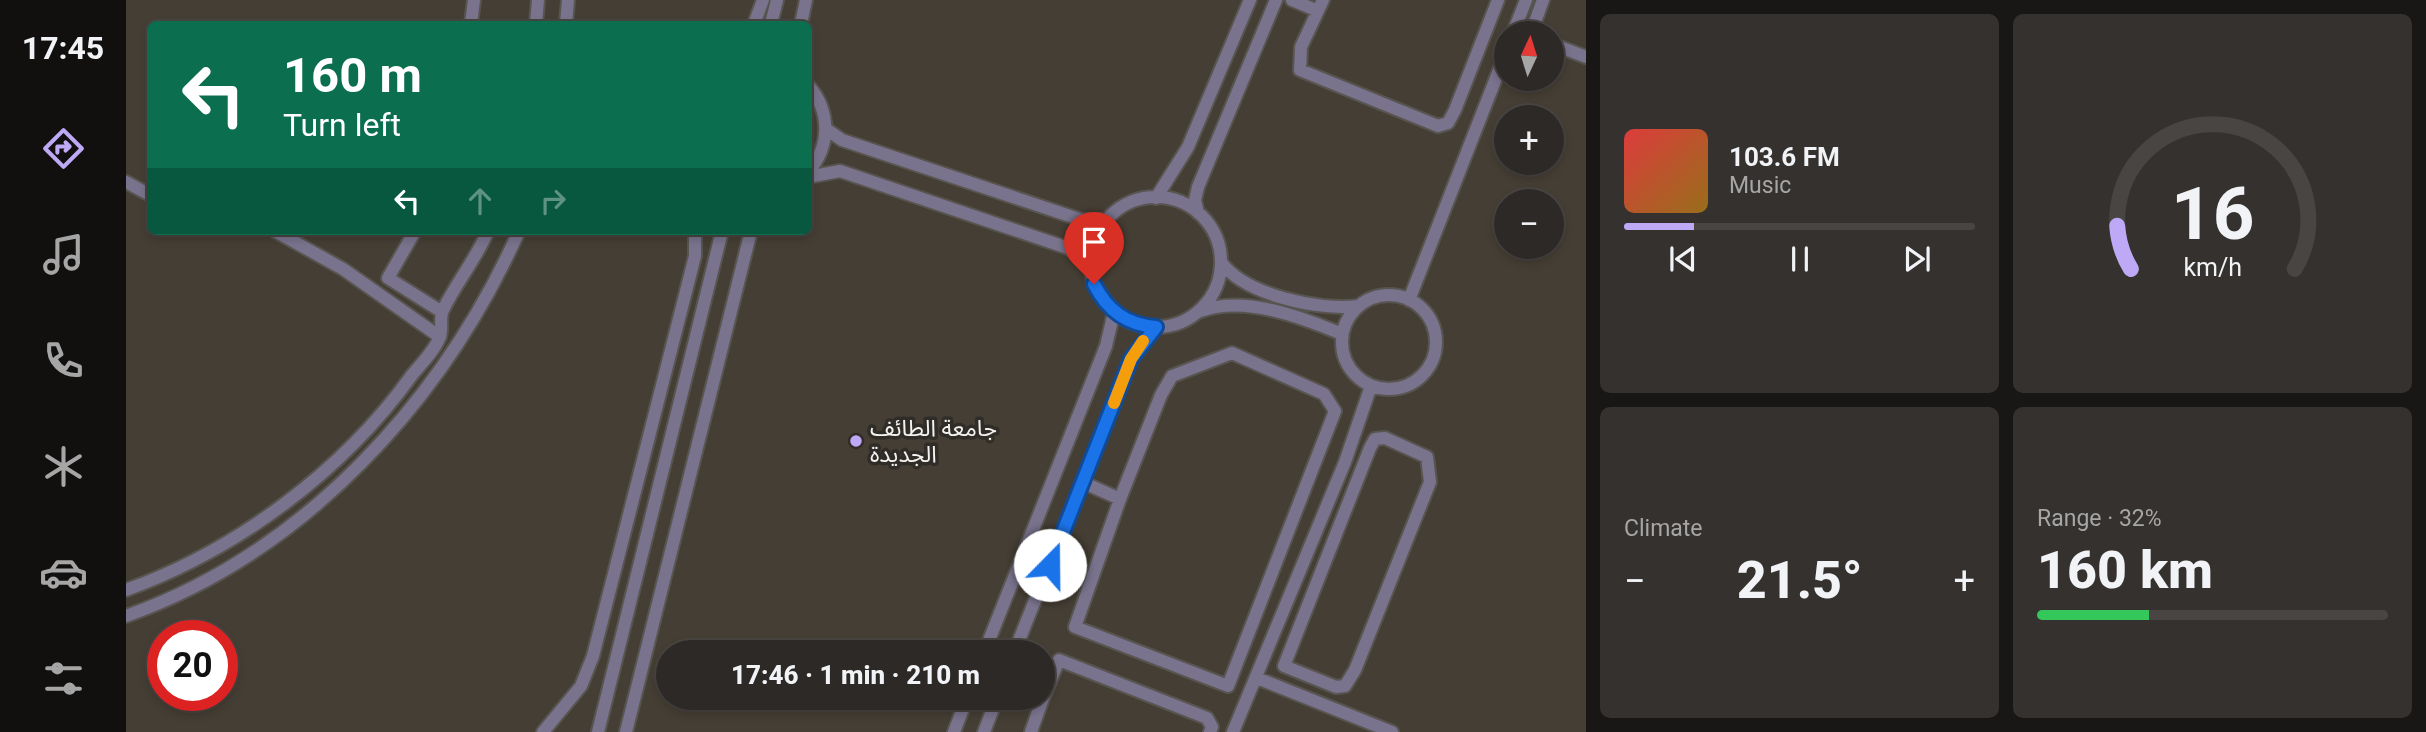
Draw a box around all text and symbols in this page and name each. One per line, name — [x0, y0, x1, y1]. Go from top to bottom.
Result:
north arrow — [1494, 21, 1564, 91]
map controls — [1494, 21, 1564, 259]
text: 17:45 — [22, 29, 104, 67]
text: 160 m — [283, 47, 422, 104]
icon: left — [168, 49, 259, 140]
button: + — [1494, 105, 1564, 175]
text: Turn left — [283, 106, 401, 144]
icon: directions — [39, 124, 88, 173]
text: 103.6 FM — [1729, 142, 1840, 172]
text: Music — [1729, 172, 1791, 199]
text: 16 — [2171, 172, 2254, 258]
icon: left — [388, 182, 426, 220]
icon: ahead — [461, 182, 499, 220]
icon: right — [534, 182, 572, 220]
button: − — [1494, 189, 1564, 259]
pin — [1064, 212, 1124, 284]
icon: arrive — [1075, 223, 1113, 261]
icon: music — [39, 230, 88, 279]
icon: previous — [1664, 240, 1702, 278]
icon: pause — [1781, 240, 1819, 278]
icon: next — [1898, 240, 1936, 278]
text: km/h — [2183, 253, 2242, 282]
icon: phone — [39, 336, 88, 385]
place label: جامعة الطائف الجديدة — [870, 415, 997, 468]
marker: جامعة الطائف الجديدة — [848, 433, 864, 449]
icon: climate — [39, 442, 88, 491]
text: Range · 32% — [2037, 505, 2162, 532]
text: Climate — [1624, 515, 1703, 542]
position arrow — [1013, 528, 1087, 602]
text: 160 km — [2037, 540, 2213, 601]
icon: car — [39, 548, 88, 597]
text: 21.5° — [1737, 550, 1863, 611]
text: − — [1624, 559, 1646, 603]
text: + — [1953, 559, 1975, 603]
speed limit sign: 20 — [147, 620, 238, 711]
icon: filters — [39, 654, 88, 703]
text: 17:46 · 1 min · 210 m — [731, 660, 980, 690]

